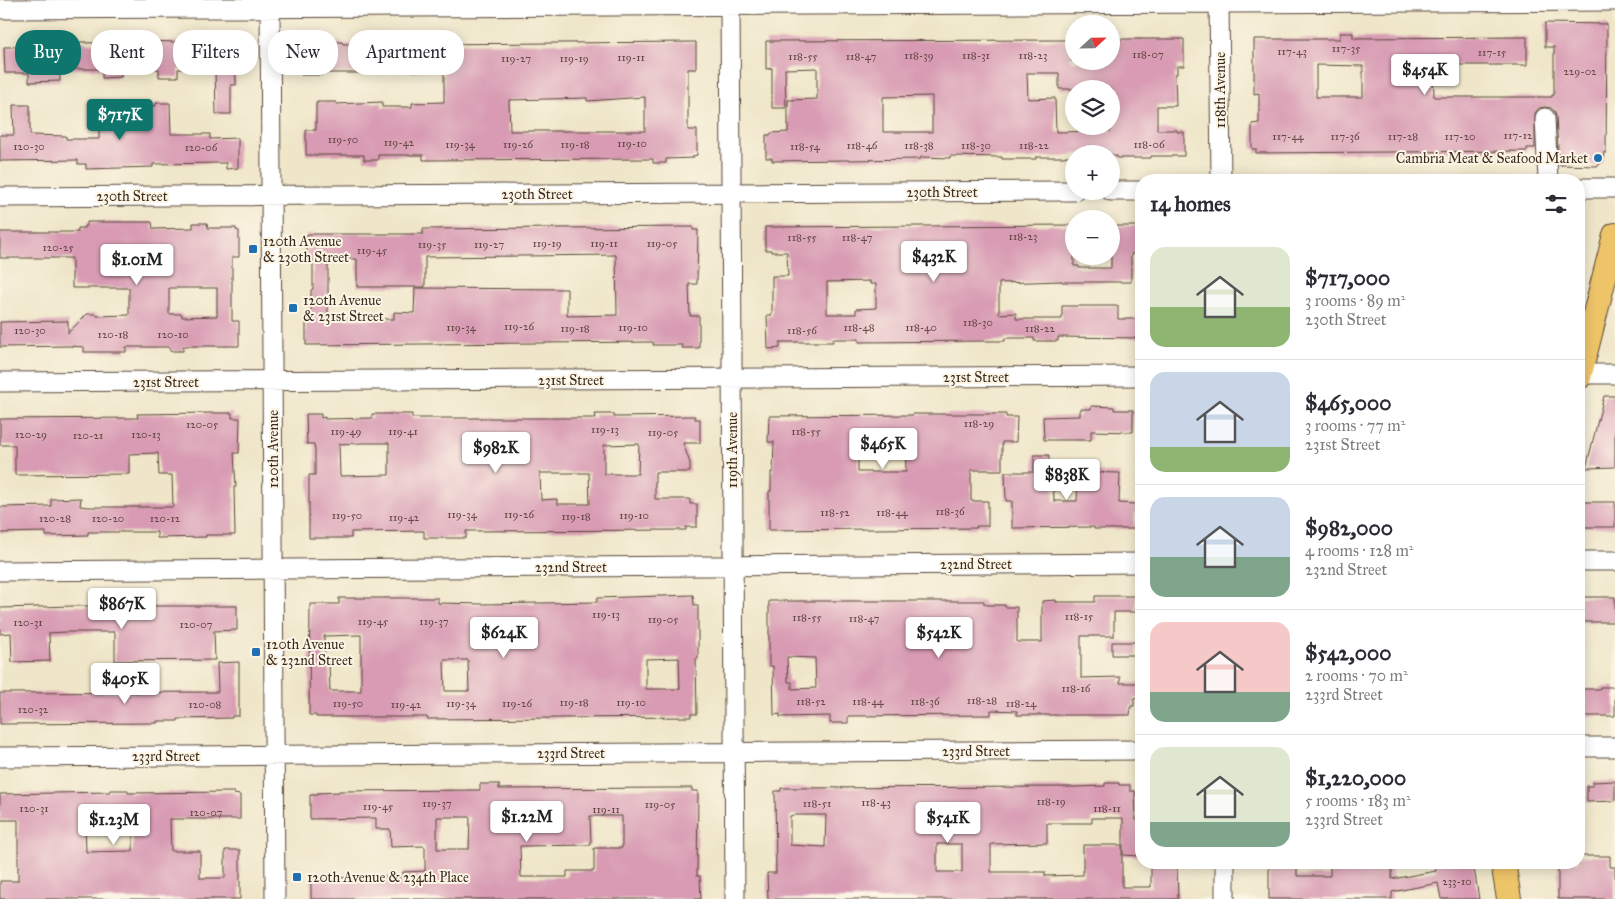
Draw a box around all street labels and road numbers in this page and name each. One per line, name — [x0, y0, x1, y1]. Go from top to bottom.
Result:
street label: 118th Avenue — [1212, 52, 1229, 128]
street label: 230th Street — [906, 184, 978, 201]
street label: 230th Street — [501, 186, 573, 203]
street label: 230th Street — [96, 188, 168, 205]
street label: 231st Street — [943, 369, 1009, 386]
street label: 231st Street — [538, 372, 604, 389]
street label: 231st Street — [133, 374, 199, 391]
street label: 120th Avenue — [265, 410, 282, 488]
street label: 119th Avenue — [724, 412, 741, 488]
street label: 232nd Street — [940, 556, 1012, 573]
street label: 232nd Street — [535, 559, 607, 576]
street label: 233rd Street — [942, 743, 1010, 760]
street label: 233rd Street — [537, 745, 605, 762]
street label: 233rd Street — [132, 748, 200, 765]

